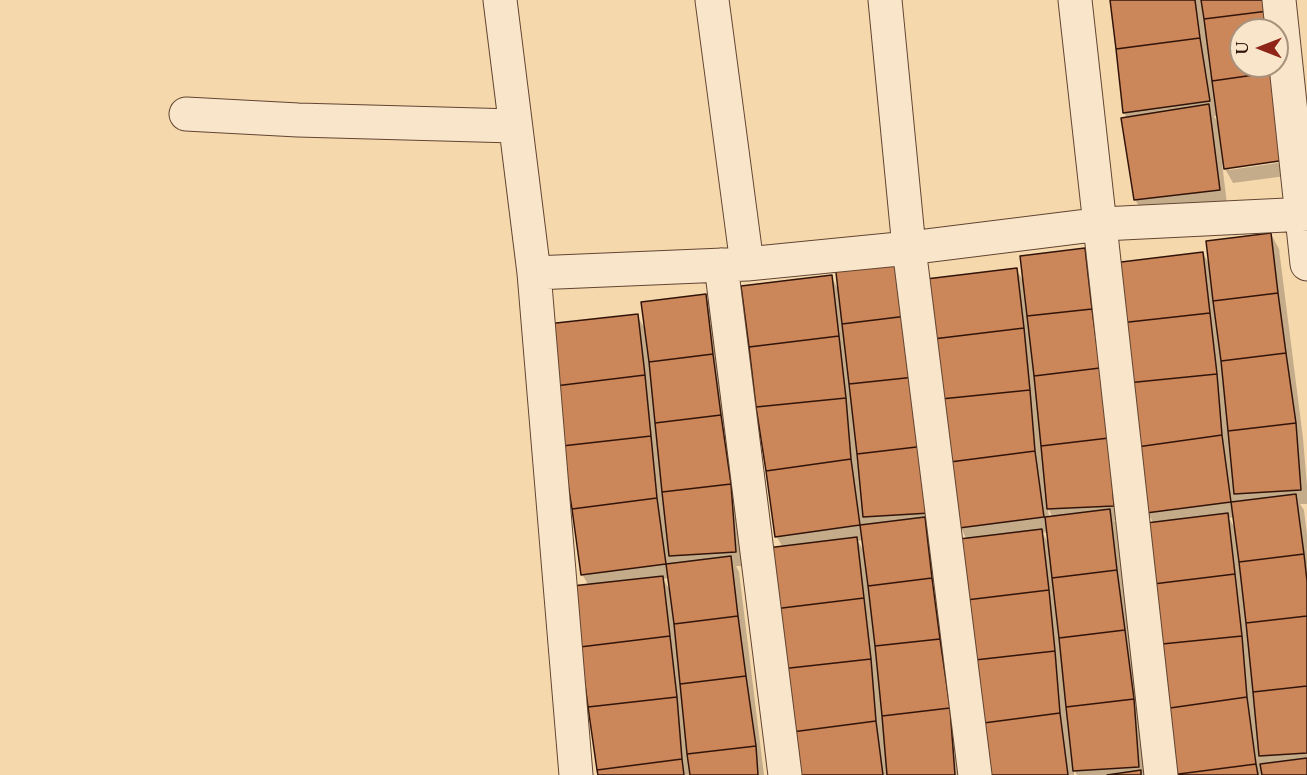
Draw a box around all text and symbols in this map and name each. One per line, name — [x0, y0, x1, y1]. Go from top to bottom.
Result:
north arrow — [1229, 18, 1289, 78]
text: U — [1232, 41, 1254, 55]

